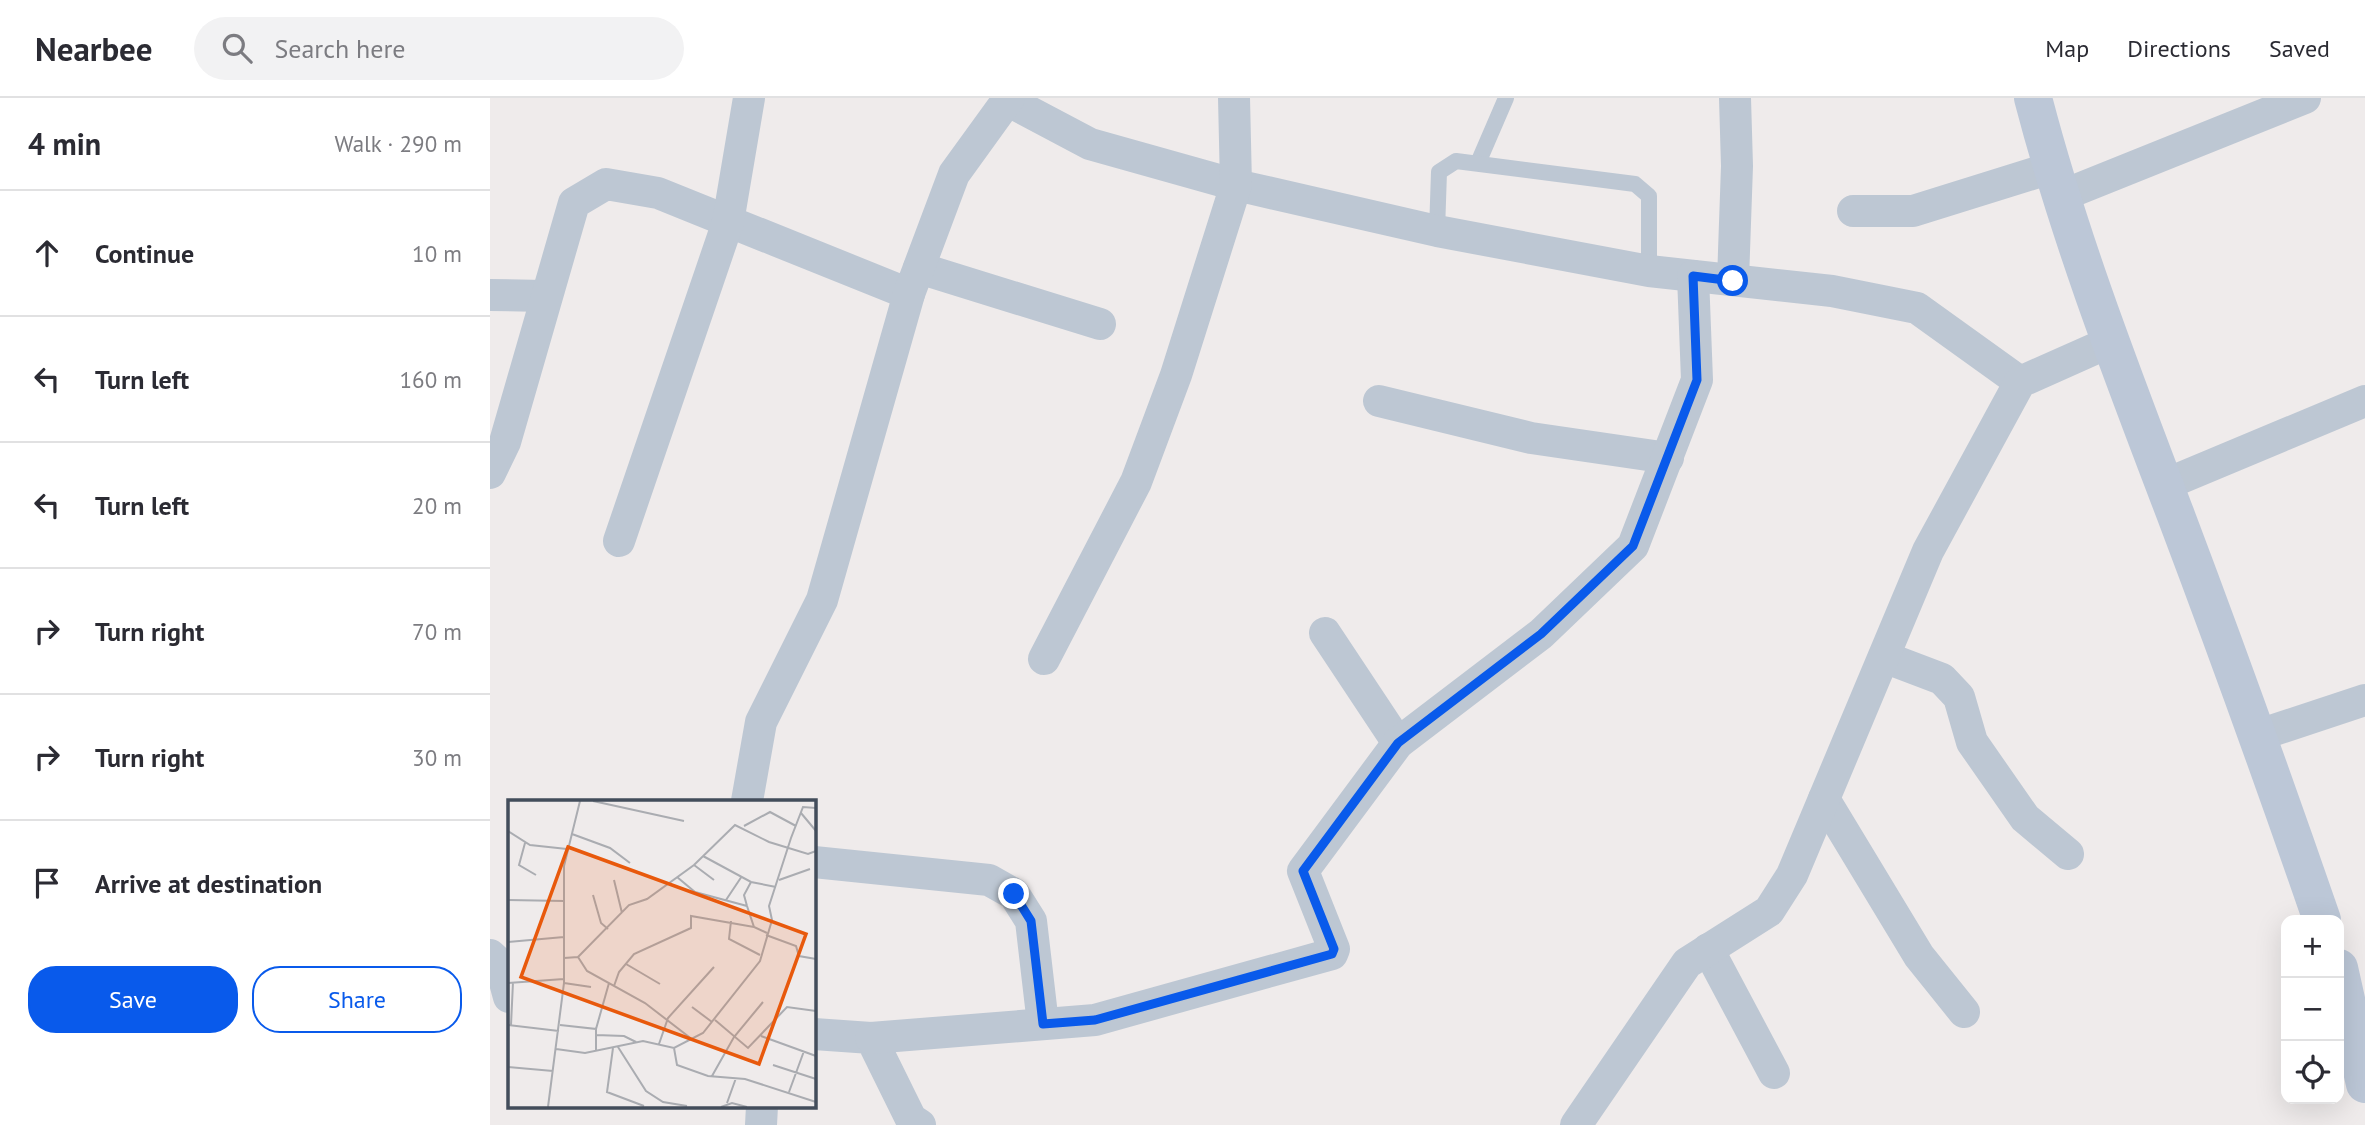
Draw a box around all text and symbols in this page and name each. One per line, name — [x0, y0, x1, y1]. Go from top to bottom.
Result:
search box — [194, 17, 684, 80]
text: Nearbee — [35, 27, 152, 70]
icon: search — [218, 29, 256, 67]
text: Search here — [274, 32, 406, 65]
text: Map — [2045, 33, 2089, 64]
text: Directions — [2127, 33, 2231, 64]
text: Saved — [2269, 33, 2330, 64]
text: 4 min — [28, 124, 101, 163]
text: Walk · 290 m — [335, 129, 462, 158]
icon: ahead — [28, 234, 66, 272]
text: Continue — [95, 237, 194, 270]
text: 10 m — [412, 239, 462, 268]
route start — [1717, 265, 1748, 296]
icon: left — [28, 360, 66, 398]
text: Turn left — [95, 363, 189, 396]
text: 160 m — [400, 365, 462, 394]
icon: left — [28, 486, 66, 524]
text: Turn left — [95, 489, 189, 522]
text: 20 m — [412, 491, 462, 520]
icon: right — [28, 612, 66, 650]
text: Turn right — [95, 615, 204, 648]
text: 70 m — [412, 617, 462, 646]
icon: right — [28, 738, 66, 776]
text: Turn right — [95, 741, 204, 774]
text: 30 m — [412, 743, 462, 772]
inset map — [508, 800, 816, 1108]
icon: arrive — [28, 864, 66, 902]
text: Arrive at destination — [95, 867, 322, 900]
route end — [998, 878, 1029, 909]
map controls — [2281, 915, 2344, 1104]
button: + — [2281, 915, 2344, 978]
button: Save — [28, 966, 238, 1033]
button: Share — [252, 966, 462, 1033]
button: − — [2281, 978, 2344, 1041]
button: locate — [2281, 1041, 2344, 1104]

